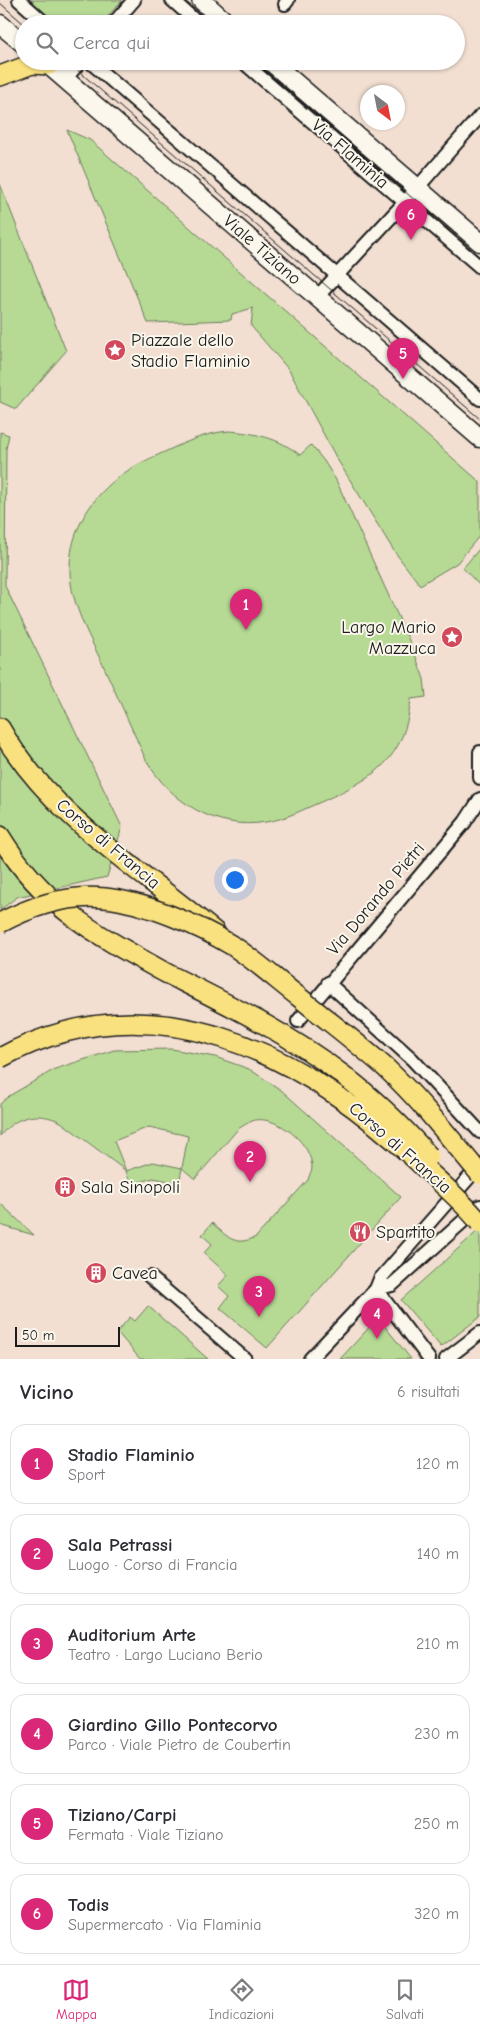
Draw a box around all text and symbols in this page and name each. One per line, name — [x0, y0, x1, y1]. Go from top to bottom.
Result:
search box — [15, 15, 465, 70]
icon: search — [33, 29, 61, 57]
text: Cerca qui — [73, 32, 150, 54]
north arrow — [360, 85, 405, 130]
street label: Via Flaminia — [307, 115, 393, 193]
pin: 6 — [395, 199, 427, 240]
street label: Viale Tiziano — [219, 211, 305, 289]
place label: Piazzale dello Stadio Flaminio — [131, 330, 250, 372]
place icon: Piazzale dello Stadio Flaminio — [103, 338, 127, 362]
pin: 5 — [387, 338, 419, 379]
pin: 1 — [230, 589, 262, 630]
place label: Largo Mario Mazzuca — [341, 617, 436, 659]
place icon: Largo Mario Mazzuca — [440, 625, 464, 649]
street label: Corso di Francia — [52, 795, 164, 893]
street label: Via Dorando Pietri — [323, 838, 429, 960]
your location — [222, 867, 248, 893]
street label: Corso di Francia — [345, 1098, 455, 1198]
pin: 2 — [234, 1141, 266, 1182]
building icon: Sala Sinopoli — [53, 1175, 77, 1199]
place label: Sala Sinopoli — [81, 1177, 180, 1198]
restaurant icon: Spartito — [348, 1220, 372, 1244]
place label: Spartito — [376, 1222, 435, 1243]
building icon: Cavea — [84, 1261, 108, 1285]
place label: Cavea — [112, 1263, 158, 1284]
pin: 3 — [243, 1276, 275, 1317]
pin: 4 — [361, 1298, 393, 1339]
scale bar — [15, 1324, 120, 1347]
text: 50 m — [22, 1327, 54, 1344]
text: Vicino — [20, 1380, 74, 1404]
text: 6 risultati — [397, 1383, 460, 1401]
text: Stadio Flaminio — [68, 1444, 195, 1466]
text: 1 — [34, 1455, 40, 1473]
text: 120 m — [416, 1455, 459, 1473]
text: Sport — [68, 1466, 105, 1484]
text: Sala Petrassi — [68, 1534, 173, 1556]
text: 2 — [33, 1545, 41, 1563]
text: 140 m — [417, 1545, 459, 1563]
text: Luogo · Corso di Francia — [68, 1556, 237, 1574]
text: Auditorium Arte — [68, 1624, 196, 1646]
text: 3 — [33, 1635, 41, 1653]
text: 210 m — [416, 1635, 459, 1653]
text: Teatro · Largo Luciano Berio — [68, 1646, 263, 1664]
text: Giardino Gillo Pontecorvo — [68, 1714, 278, 1736]
text: 4 — [33, 1725, 41, 1743]
text: 230 m — [414, 1725, 459, 1743]
text: Parco · Viale Pietro de Coubertin — [68, 1736, 291, 1754]
text: Tiziano/Carpi — [68, 1804, 177, 1826]
text: 5 — [33, 1815, 41, 1833]
text: 250 m — [414, 1815, 459, 1833]
text: Fermata · Viale Tiziano — [68, 1826, 224, 1844]
text: Todis — [68, 1894, 109, 1916]
text: 6 — [33, 1905, 41, 1923]
text: 320 m — [414, 1905, 459, 1923]
text: Supermercato · Via Flaminia — [68, 1916, 261, 1934]
tab: Mappa — [56, 1976, 97, 2023]
tab: Indicazioni — [209, 1976, 274, 2023]
tab: Salvati — [386, 1976, 424, 2023]

